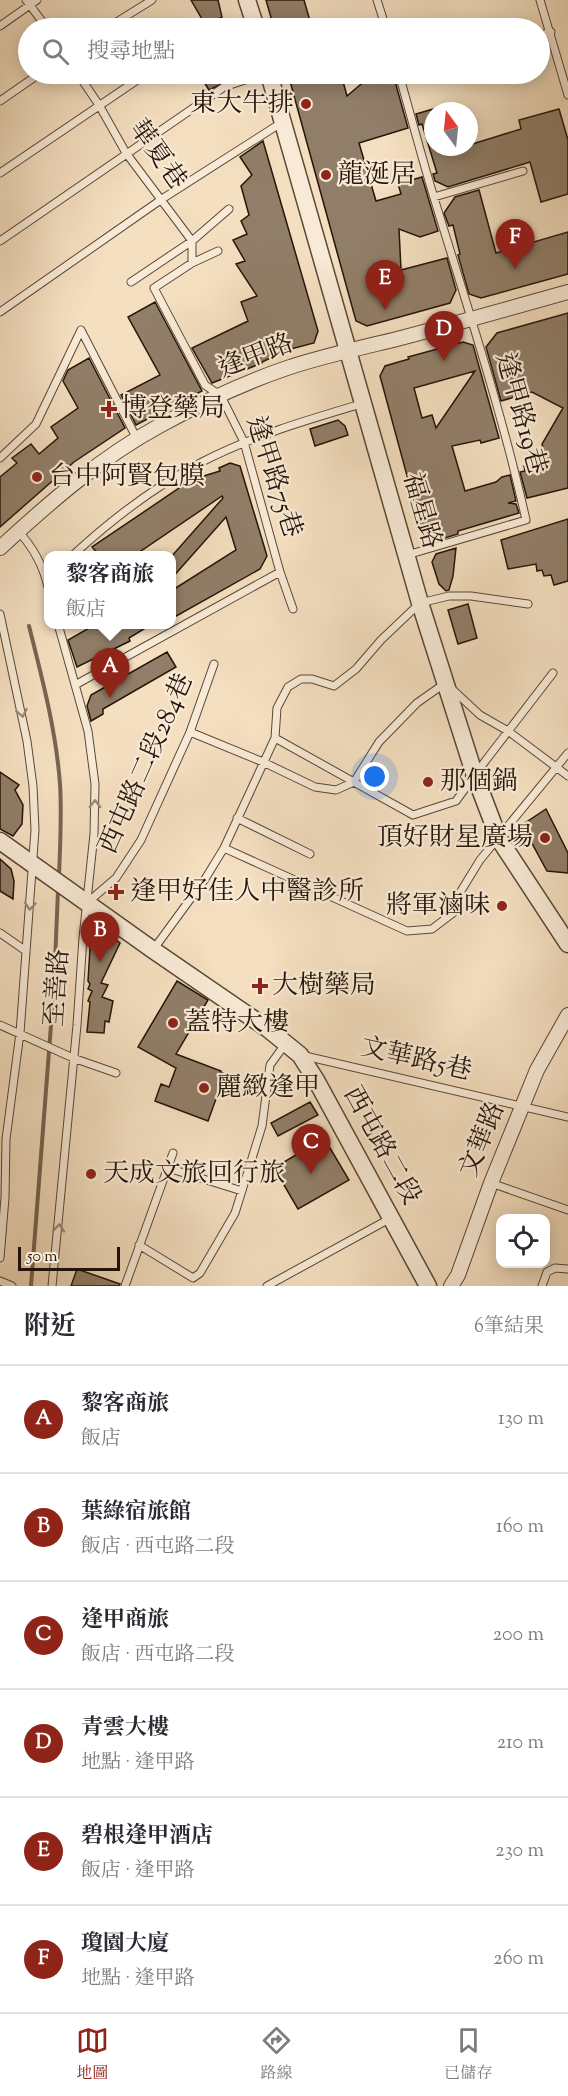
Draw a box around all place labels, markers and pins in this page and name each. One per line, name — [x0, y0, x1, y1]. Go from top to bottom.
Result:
place label: 東大牛排 — [190, 86, 294, 123]
marker: 東大牛排 — [299, 97, 313, 111]
place label: 龍涎居 — [338, 157, 416, 194]
marker: 龍涎居 — [319, 168, 333, 182]
pin: F — [496, 220, 534, 269]
pin: E — [366, 260, 404, 310]
pin: D — [424, 312, 464, 361]
place label: 博登藥局 — [121, 391, 225, 428]
marker: 博登藥局 — [102, 402, 116, 416]
place label: 台中阿賢包膜 — [49, 459, 205, 496]
marker: 台中阿賢包膜 — [30, 470, 44, 484]
pin: A — [90, 648, 130, 698]
place label: 那個鍋 — [440, 764, 518, 801]
marker: 那個鍋 — [421, 775, 435, 789]
place label: 頂好財星廣場 — [377, 820, 533, 857]
marker: 頂好財星廣場 — [538, 831, 552, 845]
place label: 逢甲好佳人中醫診所 — [130, 874, 364, 911]
marker: 逢甲好佳人中醫診所 — [107, 883, 125, 901]
place label: 將軍滷味 — [386, 888, 490, 925]
marker: 將軍滷味 — [495, 899, 509, 913]
pin: B — [80, 912, 120, 962]
place label: 大樹藥局 — [272, 968, 376, 1005]
marker: 大樹藥局 — [253, 979, 267, 993]
place label: 蓋特大樓 — [185, 1005, 289, 1042]
marker: 蓋特大樓 — [166, 1016, 180, 1030]
place label: 麗緻逢甲 — [216, 1070, 320, 1107]
marker: 麗緻逢甲 — [197, 1081, 211, 1095]
pin: C — [292, 1124, 330, 1174]
place label: 天成文旅回行旅 — [103, 1156, 285, 1193]
marker: 天成文旅回行旅 — [84, 1167, 98, 1181]

